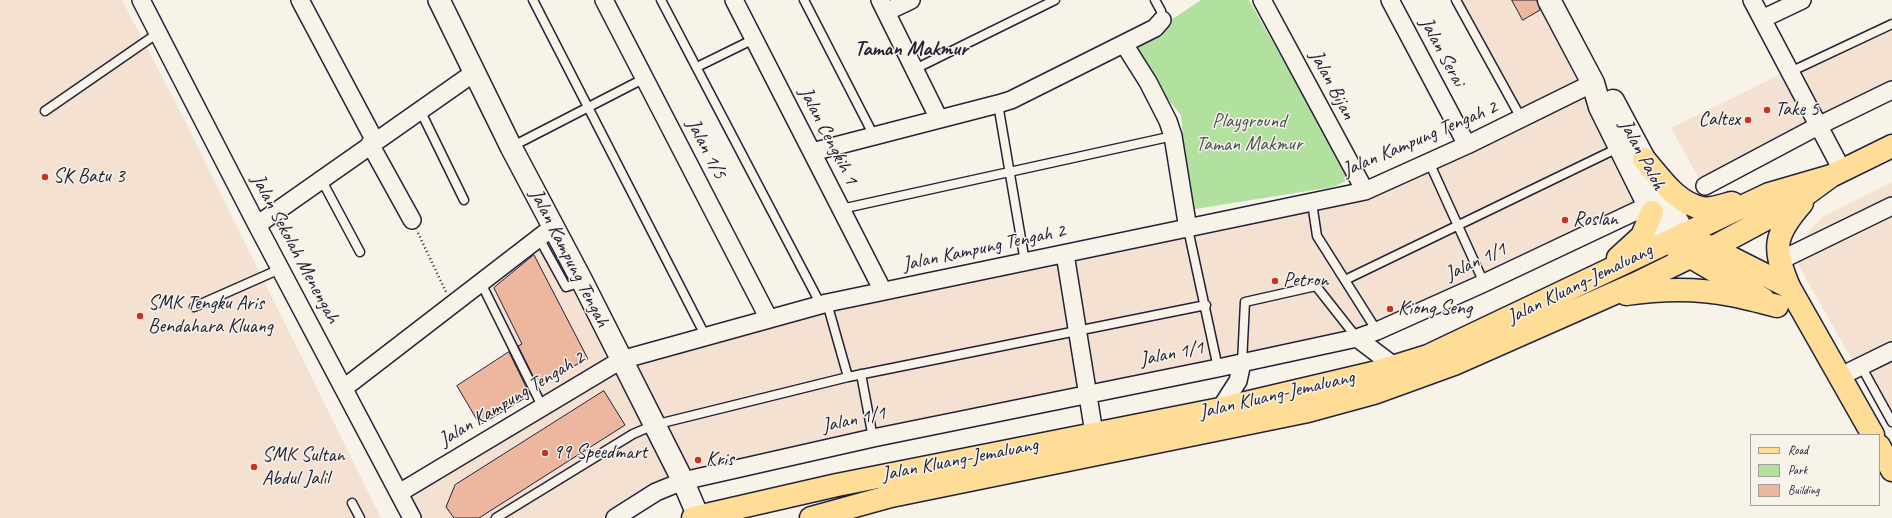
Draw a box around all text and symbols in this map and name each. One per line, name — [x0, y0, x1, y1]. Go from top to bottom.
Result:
street label: Jalan Serai — [1414, 13, 1470, 91]
district label: Taman Makmur — [854, 36, 968, 62]
street label: Jalan Bijan — [1304, 46, 1360, 124]
street label: Jalan Cengkih 1 — [793, 83, 863, 189]
street label: Jalan Kampung Tengah 2 — [1339, 96, 1501, 182]
place label: Take 5 — [1775, 98, 1819, 122]
marker: Take 5 — [1762, 105, 1772, 115]
place label: Caltex — [1698, 108, 1740, 132]
park label: Playground Taman Makmur — [1196, 110, 1302, 157]
street label: Jalan 1/5 — [681, 115, 731, 183]
marker: Caltex — [1743, 115, 1753, 125]
street label: Jalan Paloh — [1613, 116, 1671, 194]
place label: SK Batu 3 — [53, 165, 125, 189]
street label: Jalan Sekolah Menengah — [246, 170, 344, 328]
marker: SK Batu 3 — [40, 172, 50, 182]
street label: Jalan Kampung Tengah — [524, 185, 614, 331]
place label: Roslan — [1573, 208, 1618, 232]
marker: Roslan — [1560, 215, 1570, 225]
street label: Jalan Kampung Tengah 2 — [900, 219, 1068, 277]
street label: Jalan 1/1 — [1442, 237, 1510, 287]
street label: Jalan Kluang-Jemaluang — [1503, 238, 1657, 330]
place label: Petron — [1283, 269, 1328, 293]
marker: Petron — [1270, 276, 1280, 286]
place label: SMK Tengku Aris Bendahara Kluang — [148, 292, 273, 339]
place label: Kiong Seng — [1398, 297, 1472, 321]
marker: Kiong Seng — [1385, 304, 1395, 314]
marker: SMK Tengku Aris Bendahara Kluang — [135, 311, 145, 321]
street label: Jalan 1/1 — [1138, 336, 1206, 372]
street label: Jalan Kampung Tengah 2 — [435, 346, 589, 452]
street label: Jalan Kluang-Jemaluang — [1197, 365, 1357, 425]
street label: Jalan 1/1 — [820, 402, 888, 438]
street label: Jalan Kluang-Jemaluang — [880, 433, 1040, 487]
legend — [1750, 434, 1880, 506]
place label: 99 Speedmart — [553, 441, 647, 465]
text: Road — [1788, 442, 1808, 458]
place label: SMK Sultan Abdul Jalil — [262, 444, 345, 491]
marker: 99 Speedmart — [540, 448, 550, 458]
place label: Kris — [706, 448, 734, 472]
marker: Kris — [693, 455, 703, 465]
marker: SMK Sultan Abdul Jalil — [249, 462, 259, 472]
text: Park — [1788, 462, 1807, 478]
text: Building — [1788, 482, 1820, 498]

